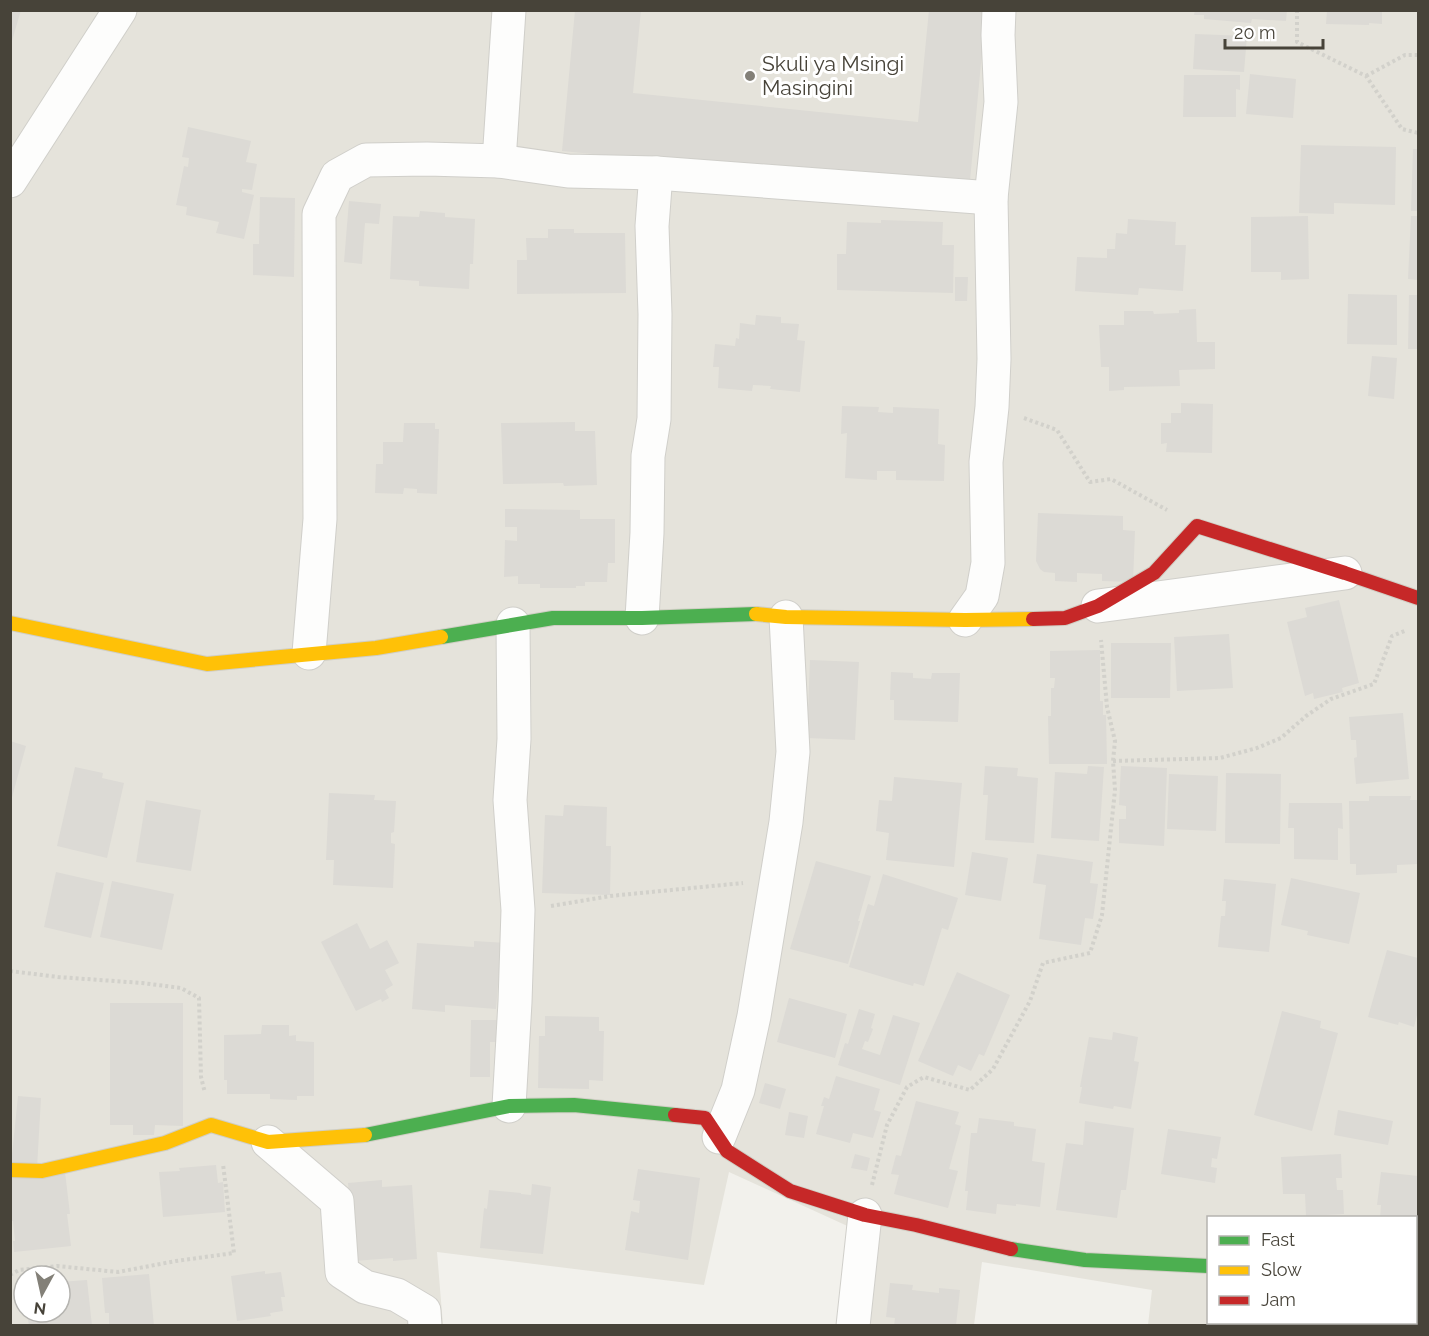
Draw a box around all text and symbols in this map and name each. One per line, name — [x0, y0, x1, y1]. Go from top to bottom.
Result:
scale bar — [1225, 12, 1322, 50]
text: 20 m — [1234, 22, 1276, 43]
place label: Skuli ya Msingi Masingini — [762, 51, 904, 100]
marker: Skuli ya Msingi Masingini — [743, 69, 757, 83]
legend — [1207, 1216, 1417, 1324]
text: Fast — [1261, 1229, 1295, 1250]
text: Slow — [1261, 1259, 1302, 1280]
north arrow — [12, 1264, 72, 1324]
text: Jam — [1261, 1289, 1296, 1310]
text: N — [33, 1298, 47, 1319]

